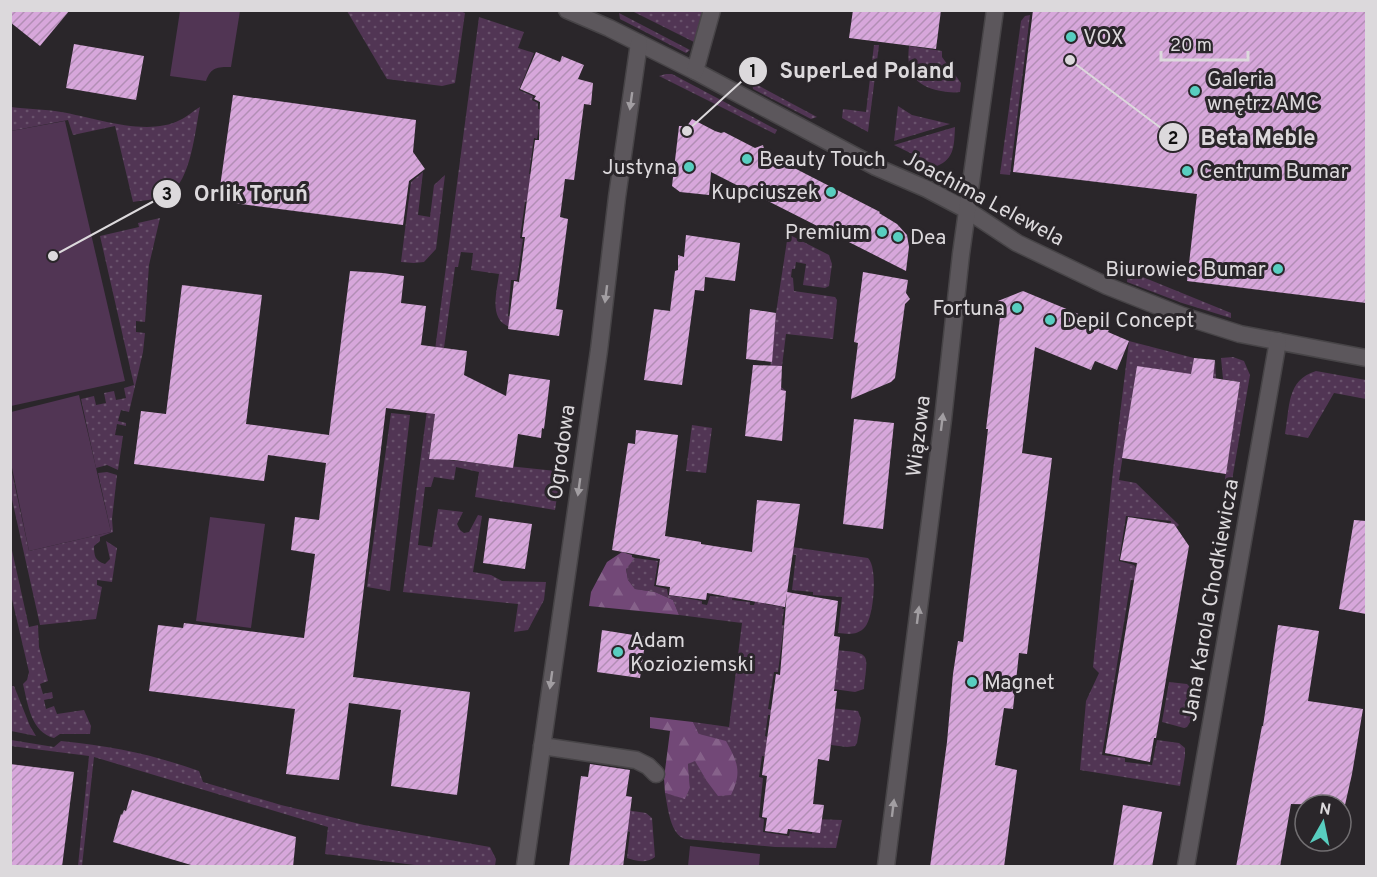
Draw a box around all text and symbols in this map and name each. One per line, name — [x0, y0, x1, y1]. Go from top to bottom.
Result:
scale bar — [1161, 24, 1248, 62]
place label: VOX — [1083, 25, 1124, 52]
marker: VOX — [1064, 30, 1078, 44]
text: 20 m — [1170, 35, 1212, 58]
callout: SuperLed Poland — [738, 51, 967, 91]
text: SuperLed Poland — [779, 59, 955, 86]
text: 1 — [749, 61, 757, 84]
place label: Galeria wnętrz AMC — [1207, 67, 1319, 118]
marker: Galeria wnętrz AMC — [1188, 84, 1202, 98]
one-way arrow — [626, 92, 635, 111]
callout: Beta Meble — [1158, 117, 1327, 157]
text: Beta Meble — [1200, 126, 1316, 153]
text: 2 — [1167, 128, 1179, 151]
street label: Joachima Lelewela — [898, 145, 1069, 253]
place label: Beauty Touch — [759, 147, 886, 174]
marker: Beauty Touch — [740, 152, 754, 166]
place label: Justyna — [602, 155, 677, 182]
place label: Centrum Bumar — [1199, 159, 1349, 186]
marker: Justyna — [682, 160, 696, 174]
marker: Centrum Bumar — [1180, 164, 1194, 178]
callout: Orlik Toruń — [152, 174, 320, 214]
place label: Kupciuszek — [711, 180, 819, 207]
text: Orlik Toruń — [194, 182, 308, 209]
text: 3 — [162, 184, 172, 207]
marker: Kupciuszek — [824, 185, 838, 199]
place label: Premium — [785, 220, 870, 247]
marker: Premium — [875, 225, 889, 239]
place label: Dea — [910, 225, 946, 252]
marker: Dea — [891, 230, 905, 244]
place label: Biurowiec Bumar — [1105, 257, 1266, 284]
marker: Biurowiec Bumar — [1271, 262, 1285, 276]
one-way arrow — [601, 285, 610, 304]
place label: Fortuna — [932, 296, 1005, 323]
marker: Fortuna — [1010, 301, 1024, 315]
place label: Depil Concept — [1062, 308, 1194, 335]
marker: Depil Concept — [1043, 313, 1057, 327]
street label: Wiązowa — [901, 394, 938, 478]
street label: Ogrodowa — [542, 403, 583, 502]
one-way arrow — [937, 412, 947, 431]
street label: Jana Karola Chodkiewicza — [1177, 477, 1246, 724]
one-way arrow — [574, 478, 583, 497]
one-way arrow — [913, 605, 923, 624]
place label: Adam Kozioziemski — [630, 628, 754, 679]
marker: Adam Kozioziemski — [611, 645, 625, 659]
place label: Magnet — [984, 670, 1055, 697]
one-way arrow — [547, 671, 556, 690]
marker: Magnet — [965, 675, 979, 689]
north arrow — [1293, 793, 1353, 853]
one-way arrow — [889, 799, 898, 818]
text: N — [1318, 799, 1332, 821]

